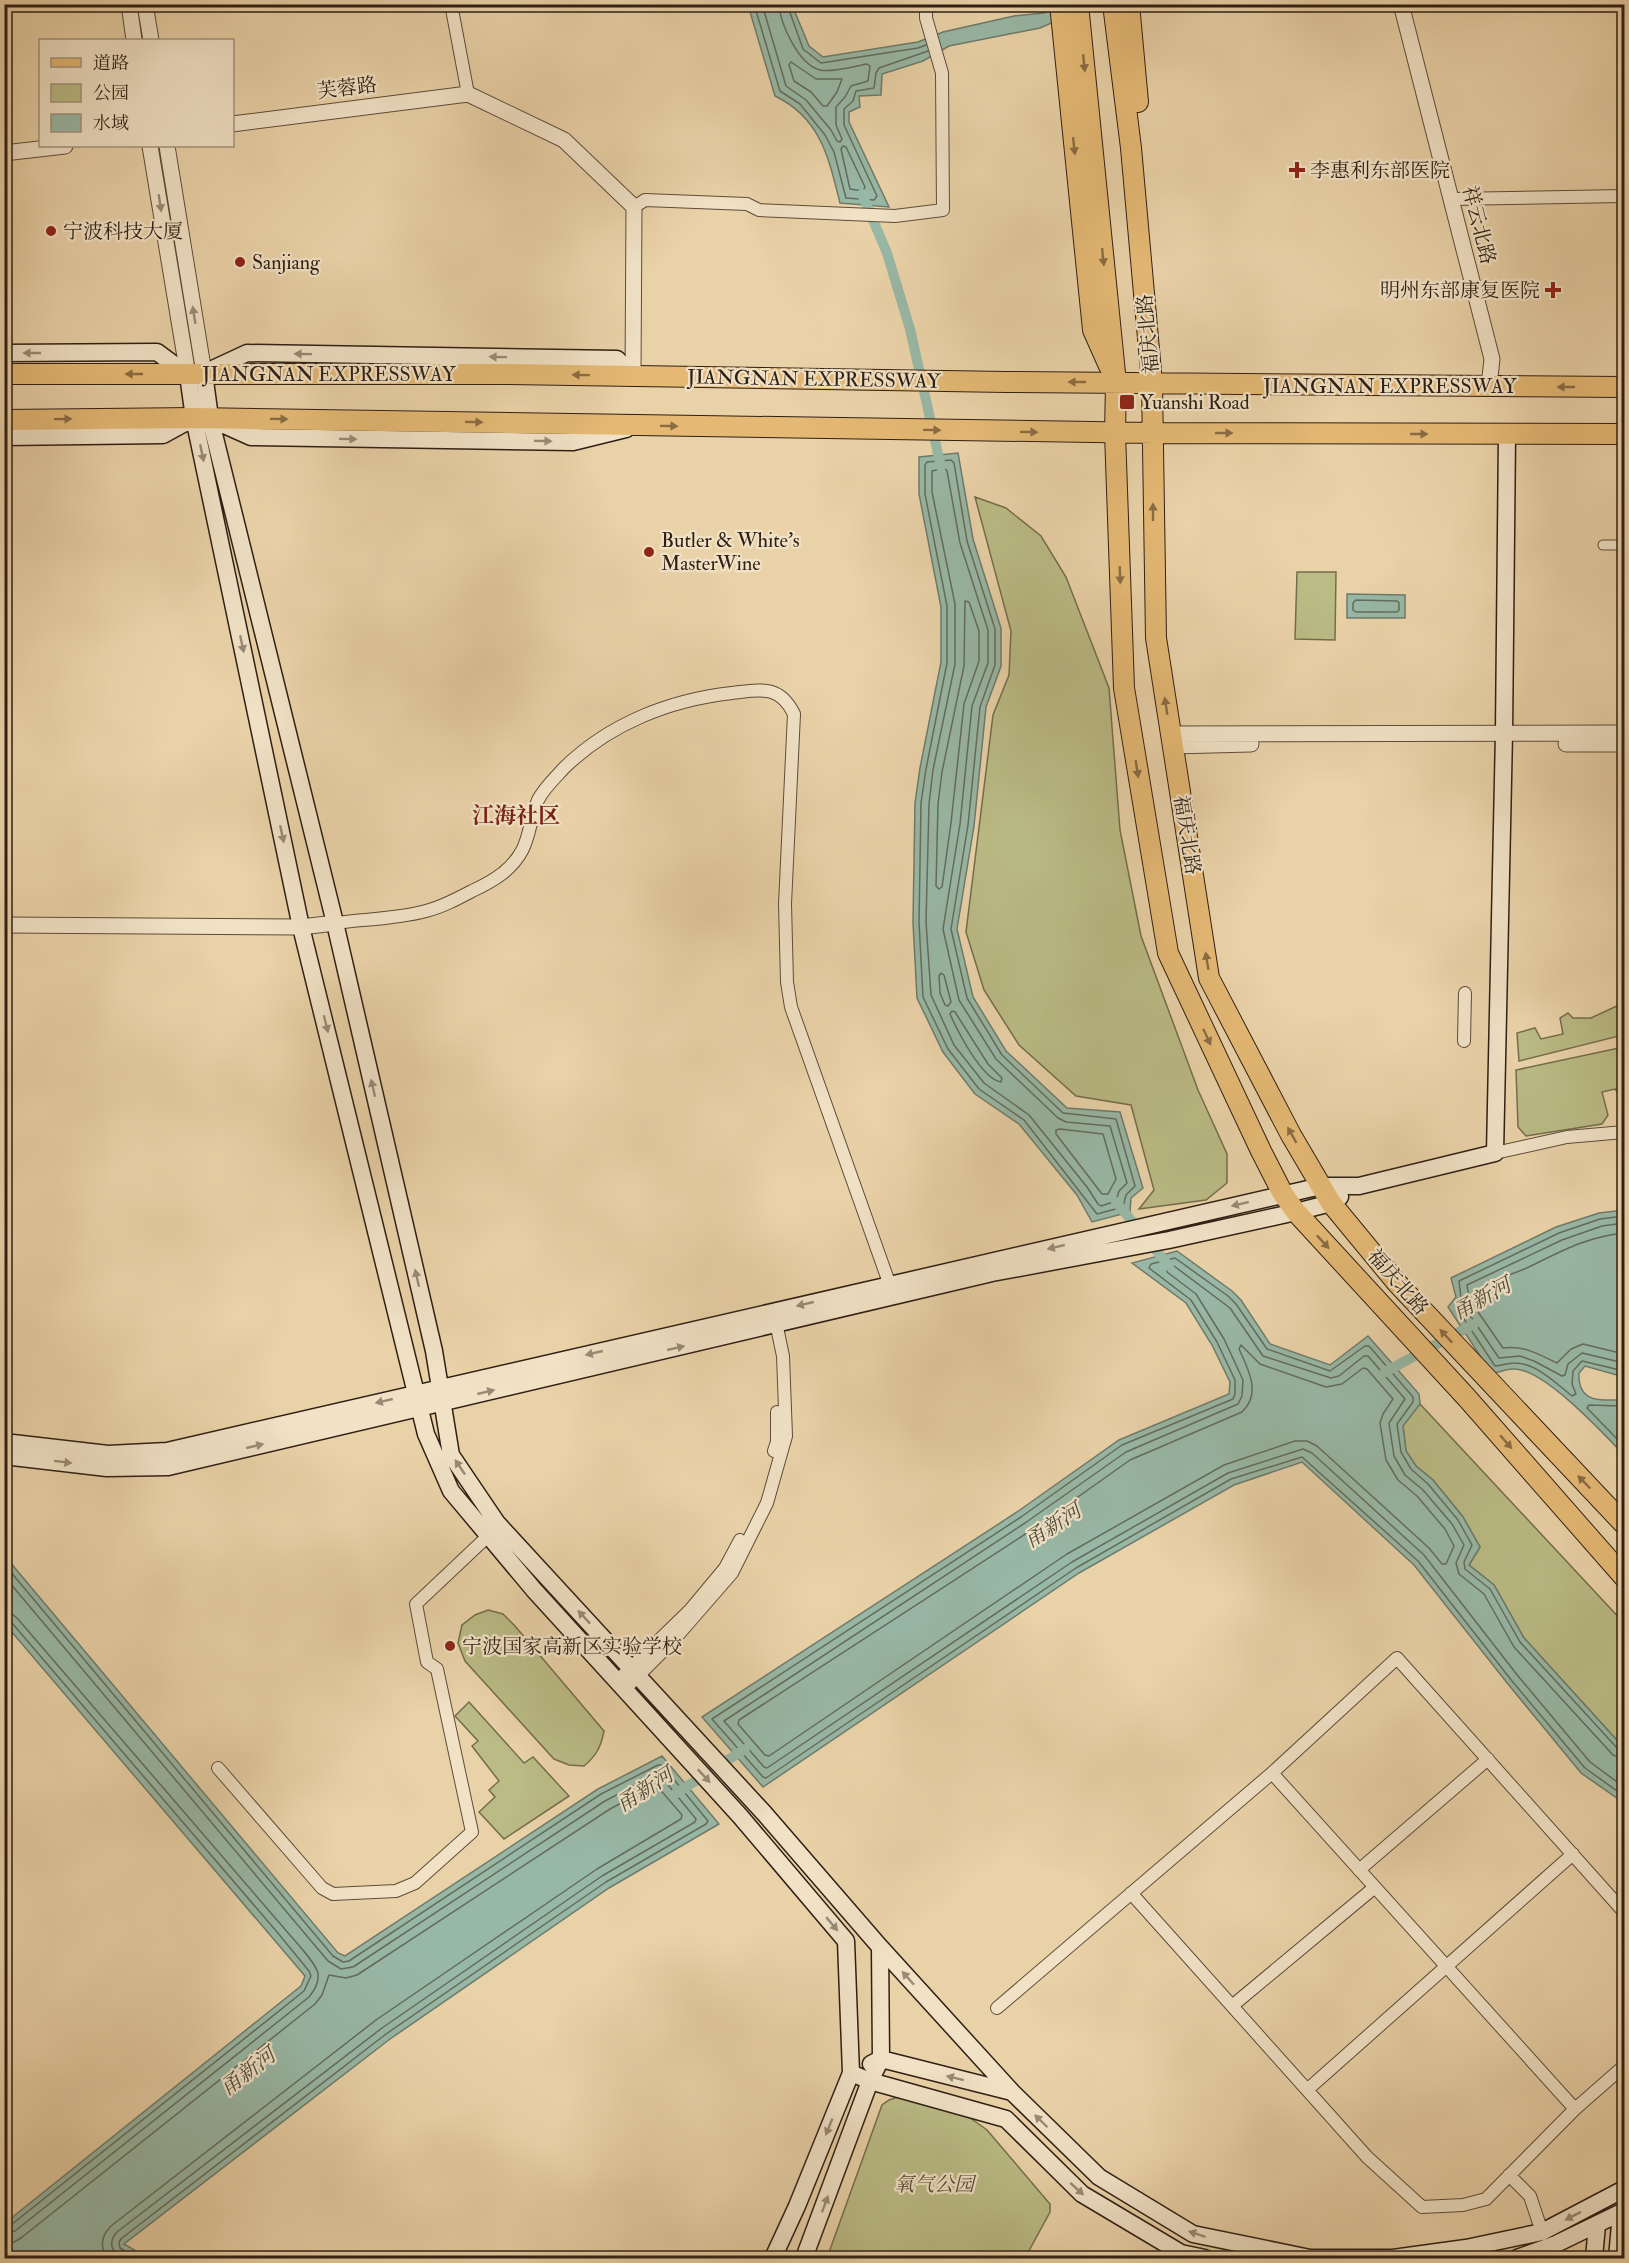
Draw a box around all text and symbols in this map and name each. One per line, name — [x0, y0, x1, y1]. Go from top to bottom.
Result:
legend — [39, 39, 234, 147]
text: 道路 — [93, 52, 129, 75]
one-way arrow — [1079, 53, 1089, 72]
street label: 芙蓉路 — [316, 72, 378, 104]
text: 公园 — [93, 82, 129, 105]
text: 水域 — [93, 112, 129, 135]
one-way arrow — [1069, 137, 1079, 156]
place label: 李惠利东部医院 — [1310, 158, 1450, 183]
marker: 李惠利东部医院 — [1288, 161, 1306, 179]
street label: 祥云北路 — [1457, 183, 1501, 267]
one-way arrow — [155, 194, 164, 213]
place label: 宁波科技大厦 — [63, 219, 183, 244]
marker: 宁波科技大厦 — [44, 224, 58, 238]
one-way arrow — [1098, 247, 1108, 266]
place label: Sanjiang — [252, 250, 321, 275]
marker: Sanjiang — [233, 255, 247, 269]
place label: 明州东部康复医院 — [1380, 278, 1540, 303]
marker: 明州东部康复医院 — [1544, 281, 1562, 299]
street label: 福庆北路 — [1132, 293, 1164, 375]
one-way arrow — [190, 306, 199, 325]
one-way arrow — [22, 348, 41, 358]
one-way arrow — [293, 349, 312, 359]
one-way arrow — [488, 352, 507, 362]
street label: JIANGNAN EXPRESSWAY — [201, 362, 457, 387]
street label: JIANGNAN EXPRESSWAY — [686, 364, 942, 394]
one-way arrow — [125, 369, 144, 379]
one-way arrow — [572, 370, 591, 380]
street label: JIANGNAN EXPRESSWAY — [1262, 374, 1518, 399]
one-way arrow — [1068, 377, 1087, 387]
one-way arrow — [1557, 382, 1576, 392]
place label: Yuanshi Road — [1140, 390, 1250, 415]
marker: Yuanshi Road — [1118, 393, 1136, 411]
one-way arrow — [53, 414, 72, 424]
one-way arrow — [269, 414, 288, 424]
one-way arrow — [464, 417, 483, 427]
one-way arrow — [659, 421, 678, 430]
one-way arrow — [923, 426, 942, 435]
one-way arrow — [1019, 427, 1038, 437]
one-way arrow — [1214, 428, 1233, 438]
one-way arrow — [1409, 429, 1428, 439]
one-way arrow — [339, 434, 358, 444]
one-way arrow — [533, 437, 552, 446]
one-way arrow — [198, 444, 207, 463]
one-way arrow — [1148, 502, 1158, 521]
place label: Butler & White's MasterWine — [661, 528, 800, 576]
marker: Butler & White's MasterWine — [642, 545, 656, 559]
one-way arrow — [1116, 566, 1125, 585]
one-way arrow — [238, 634, 247, 653]
one-way arrow — [1162, 696, 1171, 715]
one-way arrow — [1133, 760, 1142, 779]
street label: 福庆北路 — [1168, 794, 1206, 876]
district label: 江海社区 — [472, 802, 560, 830]
one-way arrow — [278, 825, 287, 844]
one-way arrow — [1202, 951, 1211, 970]
one-way arrow — [321, 1015, 331, 1034]
one-way arrow — [1203, 1028, 1212, 1045]
one-way arrow — [368, 1079, 378, 1097]
one-way arrow — [1287, 1126, 1297, 1143]
one-way arrow — [1231, 1200, 1249, 1210]
one-way arrow — [1316, 1234, 1330, 1249]
one-way arrow — [1047, 1242, 1065, 1252]
street label: 福庆北路 — [1362, 1244, 1434, 1320]
one-way arrow — [412, 1269, 422, 1287]
water label: 甬新河 — [1448, 1270, 1520, 1326]
one-way arrow — [795, 1300, 814, 1310]
one-way arrow — [1440, 1329, 1453, 1344]
one-way arrow — [666, 1342, 685, 1352]
one-way arrow — [585, 1348, 603, 1358]
one-way arrow — [477, 1387, 495, 1397]
one-way arrow — [374, 1397, 393, 1406]
one-way arrow — [1499, 1434, 1513, 1449]
one-way arrow — [246, 1441, 264, 1451]
one-way arrow — [53, 1457, 72, 1467]
one-way arrow — [455, 1459, 466, 1475]
one-way arrow — [1577, 1474, 1591, 1489]
water label: 甬新河 — [1019, 1495, 1090, 1554]
one-way arrow — [577, 1609, 591, 1624]
place label: 宁波国家高新区实验学校 — [462, 1634, 682, 1659]
marker: 宁波国家高新区实验学校 — [443, 1639, 457, 1653]
water label: 甬新河 — [611, 1759, 682, 1818]
one-way arrow — [697, 1768, 710, 1783]
one-way arrow — [825, 1916, 838, 1931]
one-way arrow — [902, 1971, 915, 1986]
water label: 甬新河 — [215, 2040, 284, 2102]
one-way arrow — [946, 2072, 964, 2082]
one-way arrow — [1034, 2114, 1048, 2128]
one-way arrow — [824, 2118, 833, 2136]
park label: 氧气公园 — [894, 2172, 977, 2197]
one-way arrow — [1070, 2182, 1085, 2196]
one-way arrow — [820, 2195, 830, 2213]
one-way arrow — [1564, 2212, 1581, 2221]
one-way arrow — [1188, 2228, 1206, 2238]

